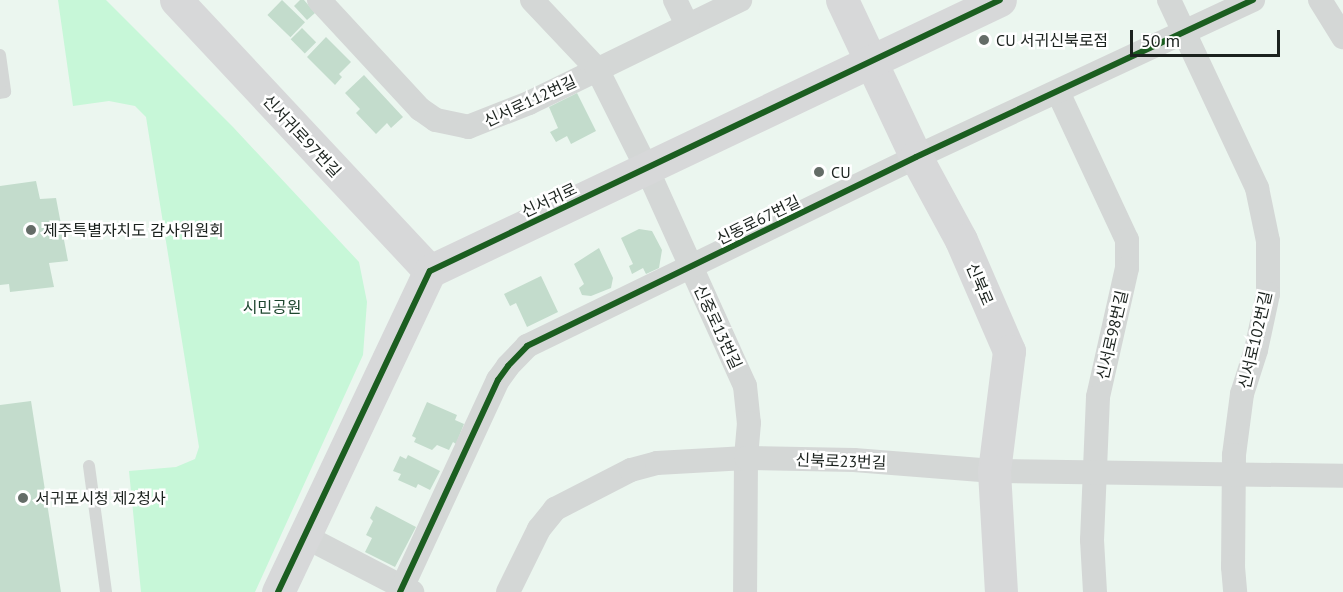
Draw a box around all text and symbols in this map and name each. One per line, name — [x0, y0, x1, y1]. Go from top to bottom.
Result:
scale bar — [1133, 18, 1283, 56]
text: 50 m — [1141, 29, 1180, 52]
place label: CU 서귀신북로점 — [996, 30, 1108, 50]
marker: CU 서귀신북로점 — [977, 33, 991, 47]
street label: 신서로112번길 — [481, 71, 579, 131]
street label: 신서귀로97번길 — [259, 91, 345, 181]
place label: CU — [831, 162, 851, 182]
marker: CU — [812, 165, 826, 179]
street label: 신서귀로 — [518, 179, 580, 221]
street label: 신동로67번길 — [713, 191, 803, 249]
place label: 제주특별자치도 감사위원회 — [43, 220, 224, 240]
marker: 제주특별자치도 감사위원회 — [24, 223, 38, 237]
street label: 신북로 — [963, 260, 997, 308]
street label: 신중로13번길 — [690, 282, 746, 372]
street label: 신서로98번길 — [1092, 288, 1132, 382]
street label: 신서로102번길 — [1234, 289, 1276, 391]
park label: 시민공원 — [243, 297, 301, 317]
street label: 신북로23번길 — [795, 450, 887, 472]
place label: 서귀포시청 제2청사 — [35, 488, 166, 508]
marker: 서귀포시청 제2청사 — [16, 491, 30, 505]

